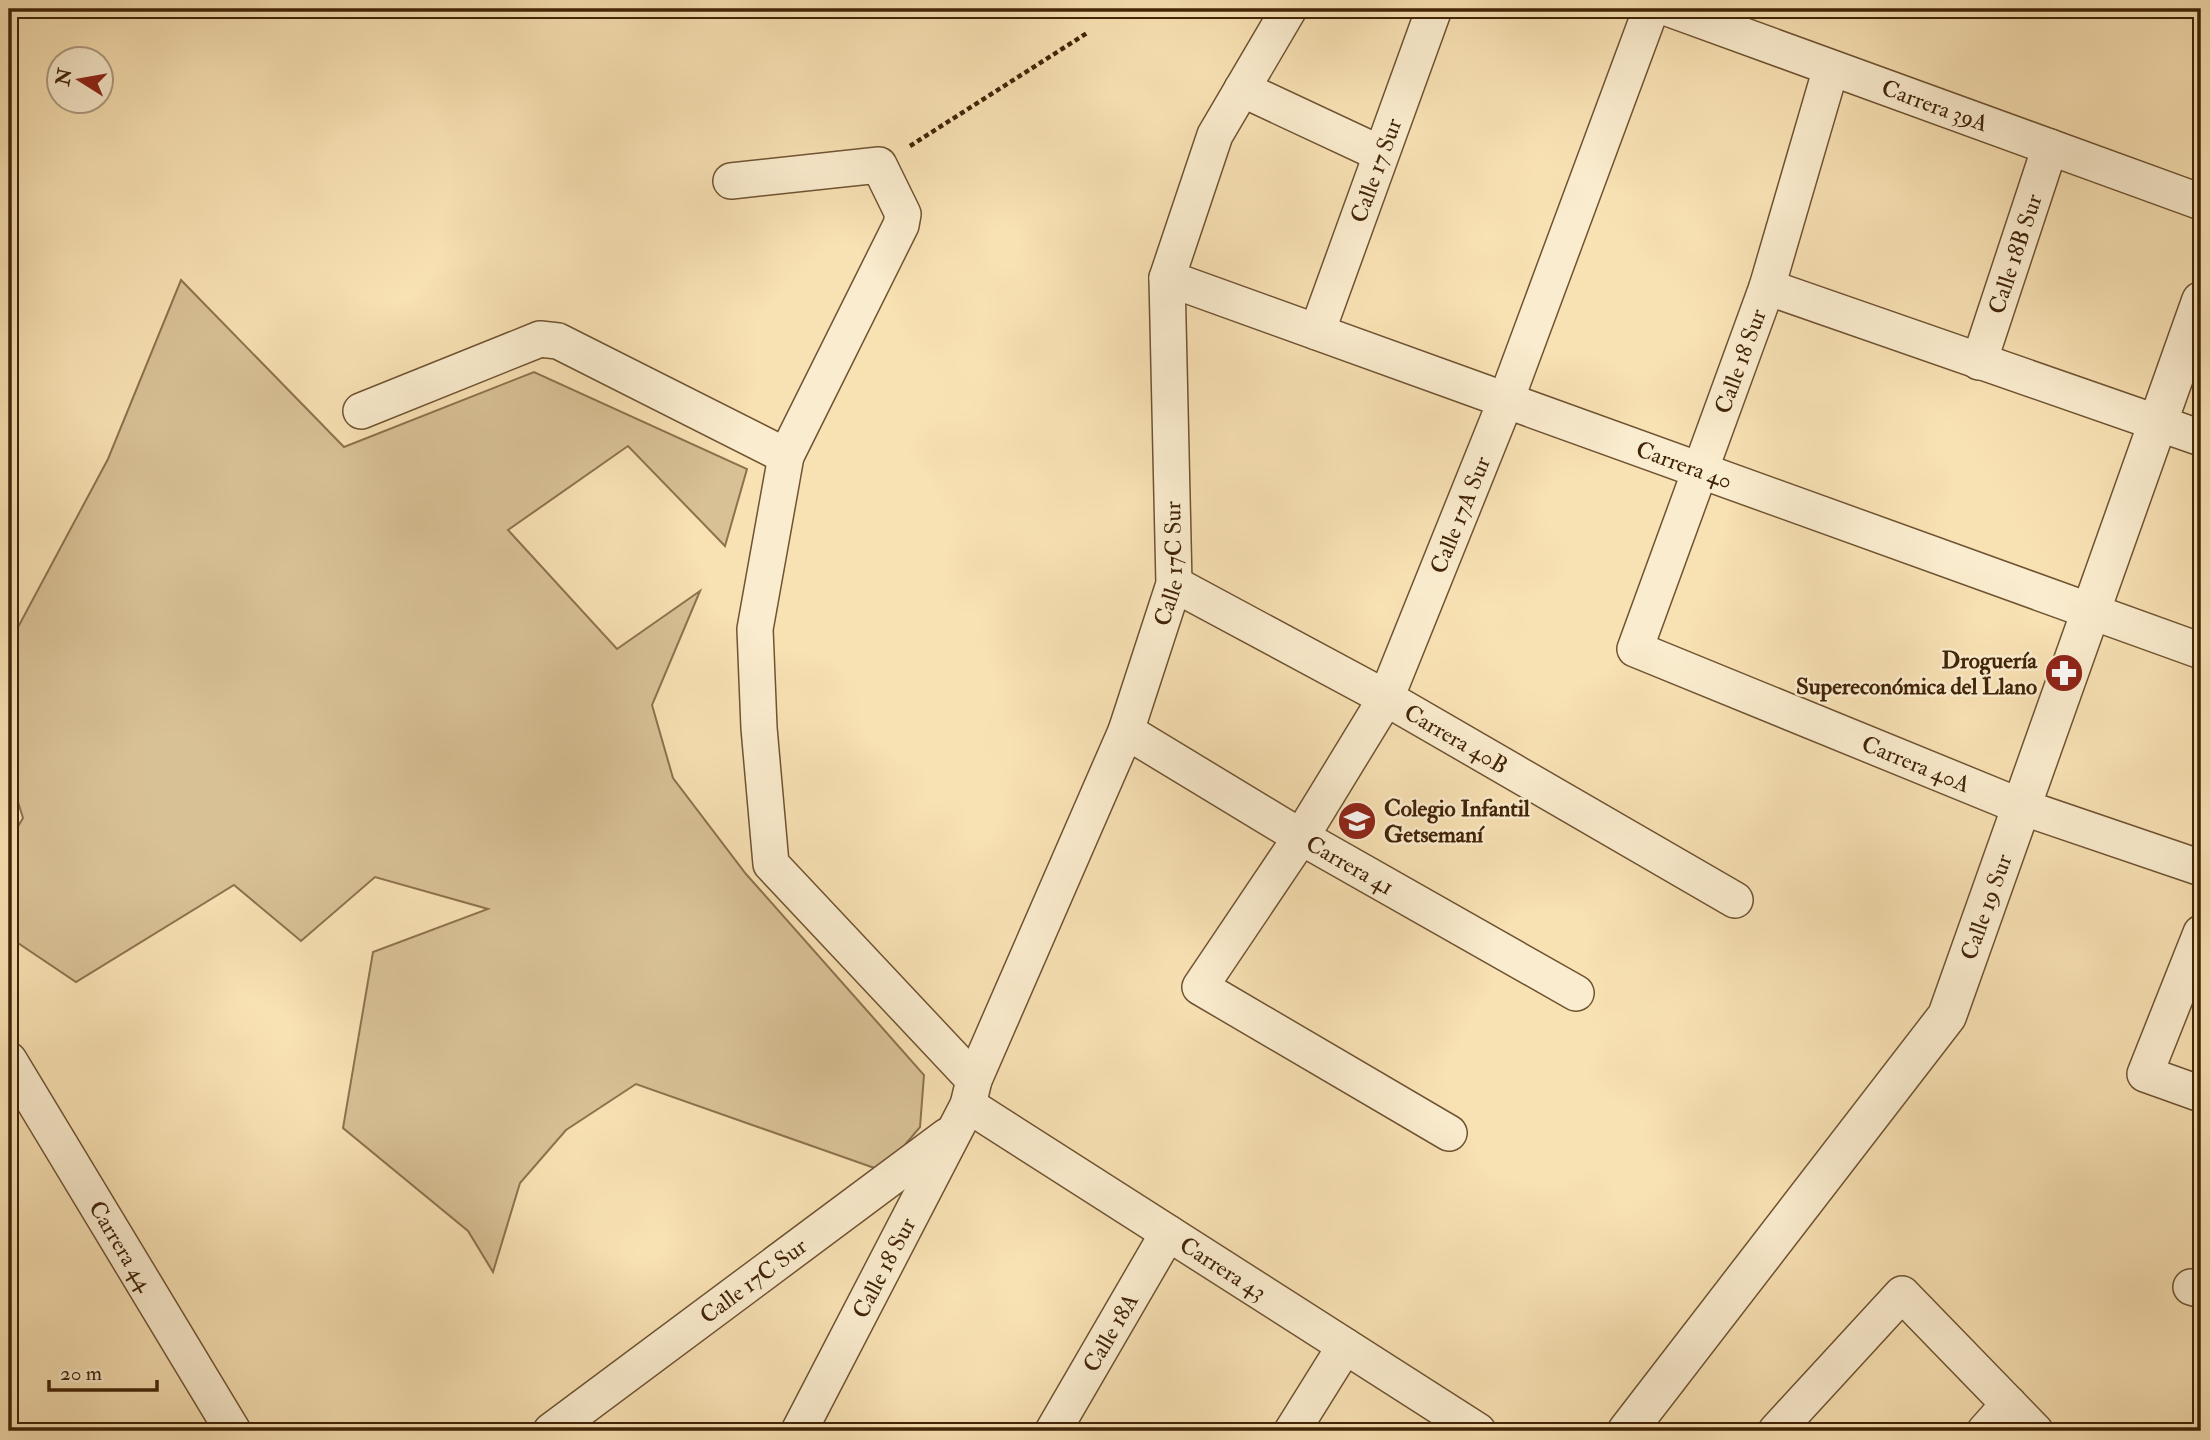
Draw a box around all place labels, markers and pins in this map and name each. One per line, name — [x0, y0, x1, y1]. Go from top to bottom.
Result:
place label: Droguería Supereconómica del Llano — [1796, 646, 2039, 702]
pharmacy icon: Droguería Supereconómica del Llano — [2043, 652, 2085, 694]
place label: Colegio Infantil Getsemaní — [1384, 794, 1531, 849]
school or university icon: Colegio Infantil Getsemaní — [1336, 800, 1378, 842]

